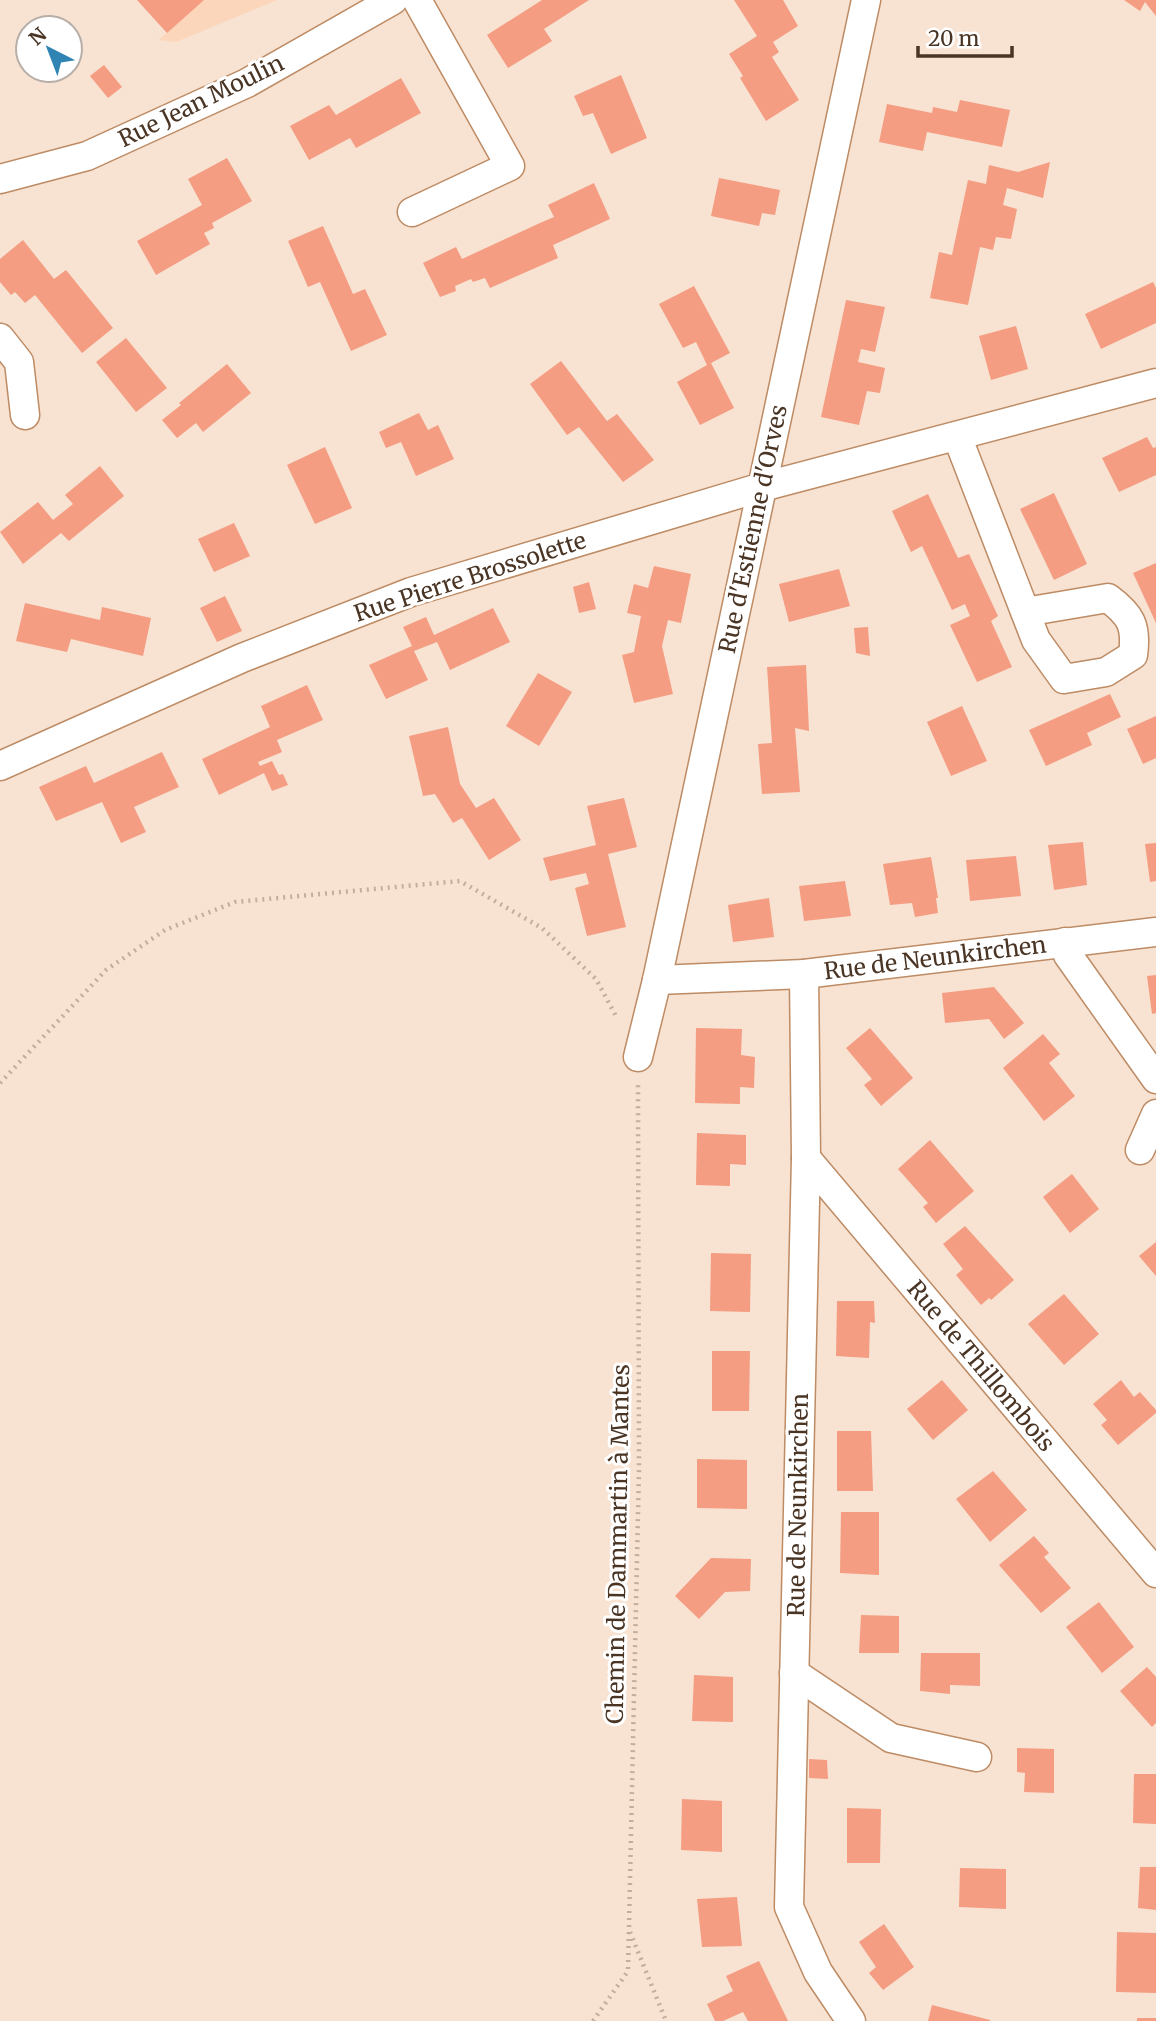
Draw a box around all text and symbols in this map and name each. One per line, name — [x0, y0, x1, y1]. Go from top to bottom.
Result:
north arrow — [14, 14, 84, 84]
scale bar — [918, 14, 1012, 58]
text: N — [24, 22, 51, 50]
text: 20 m — [928, 25, 980, 52]
street label: Rue Jean Moulin — [113, 48, 288, 153]
street label: Rue d'Estienne d'Orves — [712, 402, 793, 656]
street label: Rue Pierre Brossolette — [350, 525, 590, 628]
street label: Rue de Neunkirchen — [822, 929, 1048, 986]
street label: Rue de Thillombois — [901, 1274, 1061, 1457]
street label: Chemin de Dammartin à Mantes — [600, 1364, 635, 1724]
street label: Rue de Neunkirchen — [781, 1393, 814, 1617]

